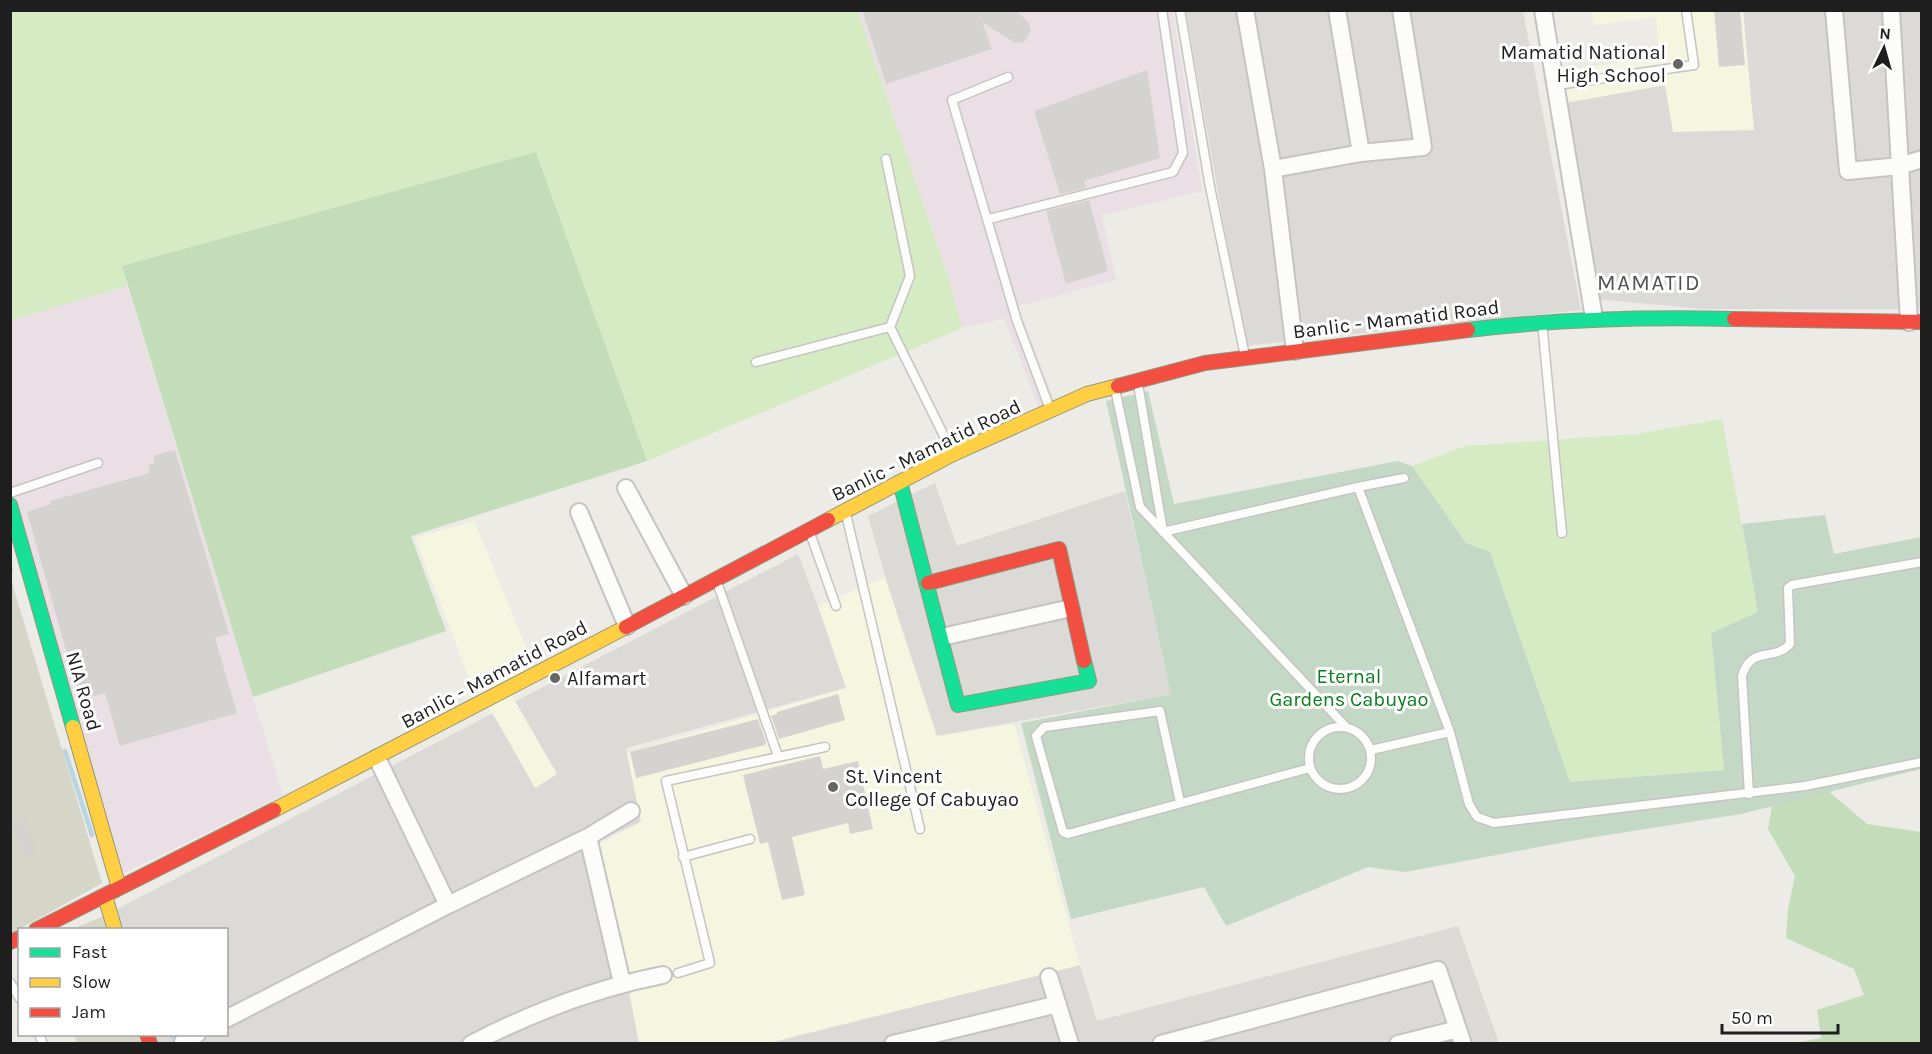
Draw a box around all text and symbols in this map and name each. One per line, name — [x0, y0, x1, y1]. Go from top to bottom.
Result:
north arrow — [1854, 18, 1914, 78]
text: N — [1879, 24, 1892, 44]
place label: Mamatid National High School — [1500, 41, 1666, 87]
marker: Mamatid National High School — [1671, 57, 1685, 71]
district label: MAMATID — [1597, 270, 1701, 296]
street label: Banlic - Mamatid Road — [1292, 295, 1501, 344]
street label: Banlic - Mamatid Road — [828, 395, 1025, 506]
street label: Banlic - Mamatid Road — [397, 616, 591, 733]
street label: NIA Road — [61, 649, 106, 734]
park label: Eternal Gardens Cabuyao — [1269, 665, 1429, 711]
place label: Alfamart — [567, 667, 647, 690]
marker: Alfamart — [548, 671, 562, 685]
place label: St. Vincent College Of Cabuyao — [845, 765, 1019, 811]
marker: St. Vincent College Of Cabuyao — [826, 780, 840, 794]
legend — [18, 928, 228, 1036]
text: Fast — [72, 941, 107, 963]
text: Slow — [72, 971, 111, 993]
scale bar — [1722, 997, 1838, 1035]
text: Jam — [72, 1001, 106, 1023]
text: 50 m — [1731, 1007, 1773, 1029]

